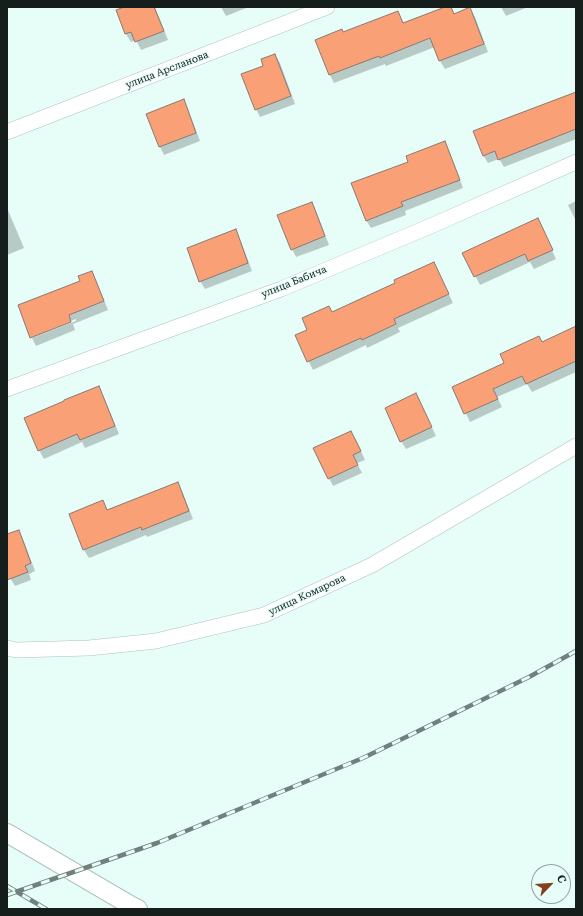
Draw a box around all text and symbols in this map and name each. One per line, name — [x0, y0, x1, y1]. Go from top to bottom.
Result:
street label: улица Арсланова — [124, 49, 210, 91]
street label: улица Бабича — [260, 263, 328, 301]
street label: улица Комарова — [267, 572, 347, 618]
north arrow — [531, 864, 571, 904]
text: С — [554, 873, 569, 885]

